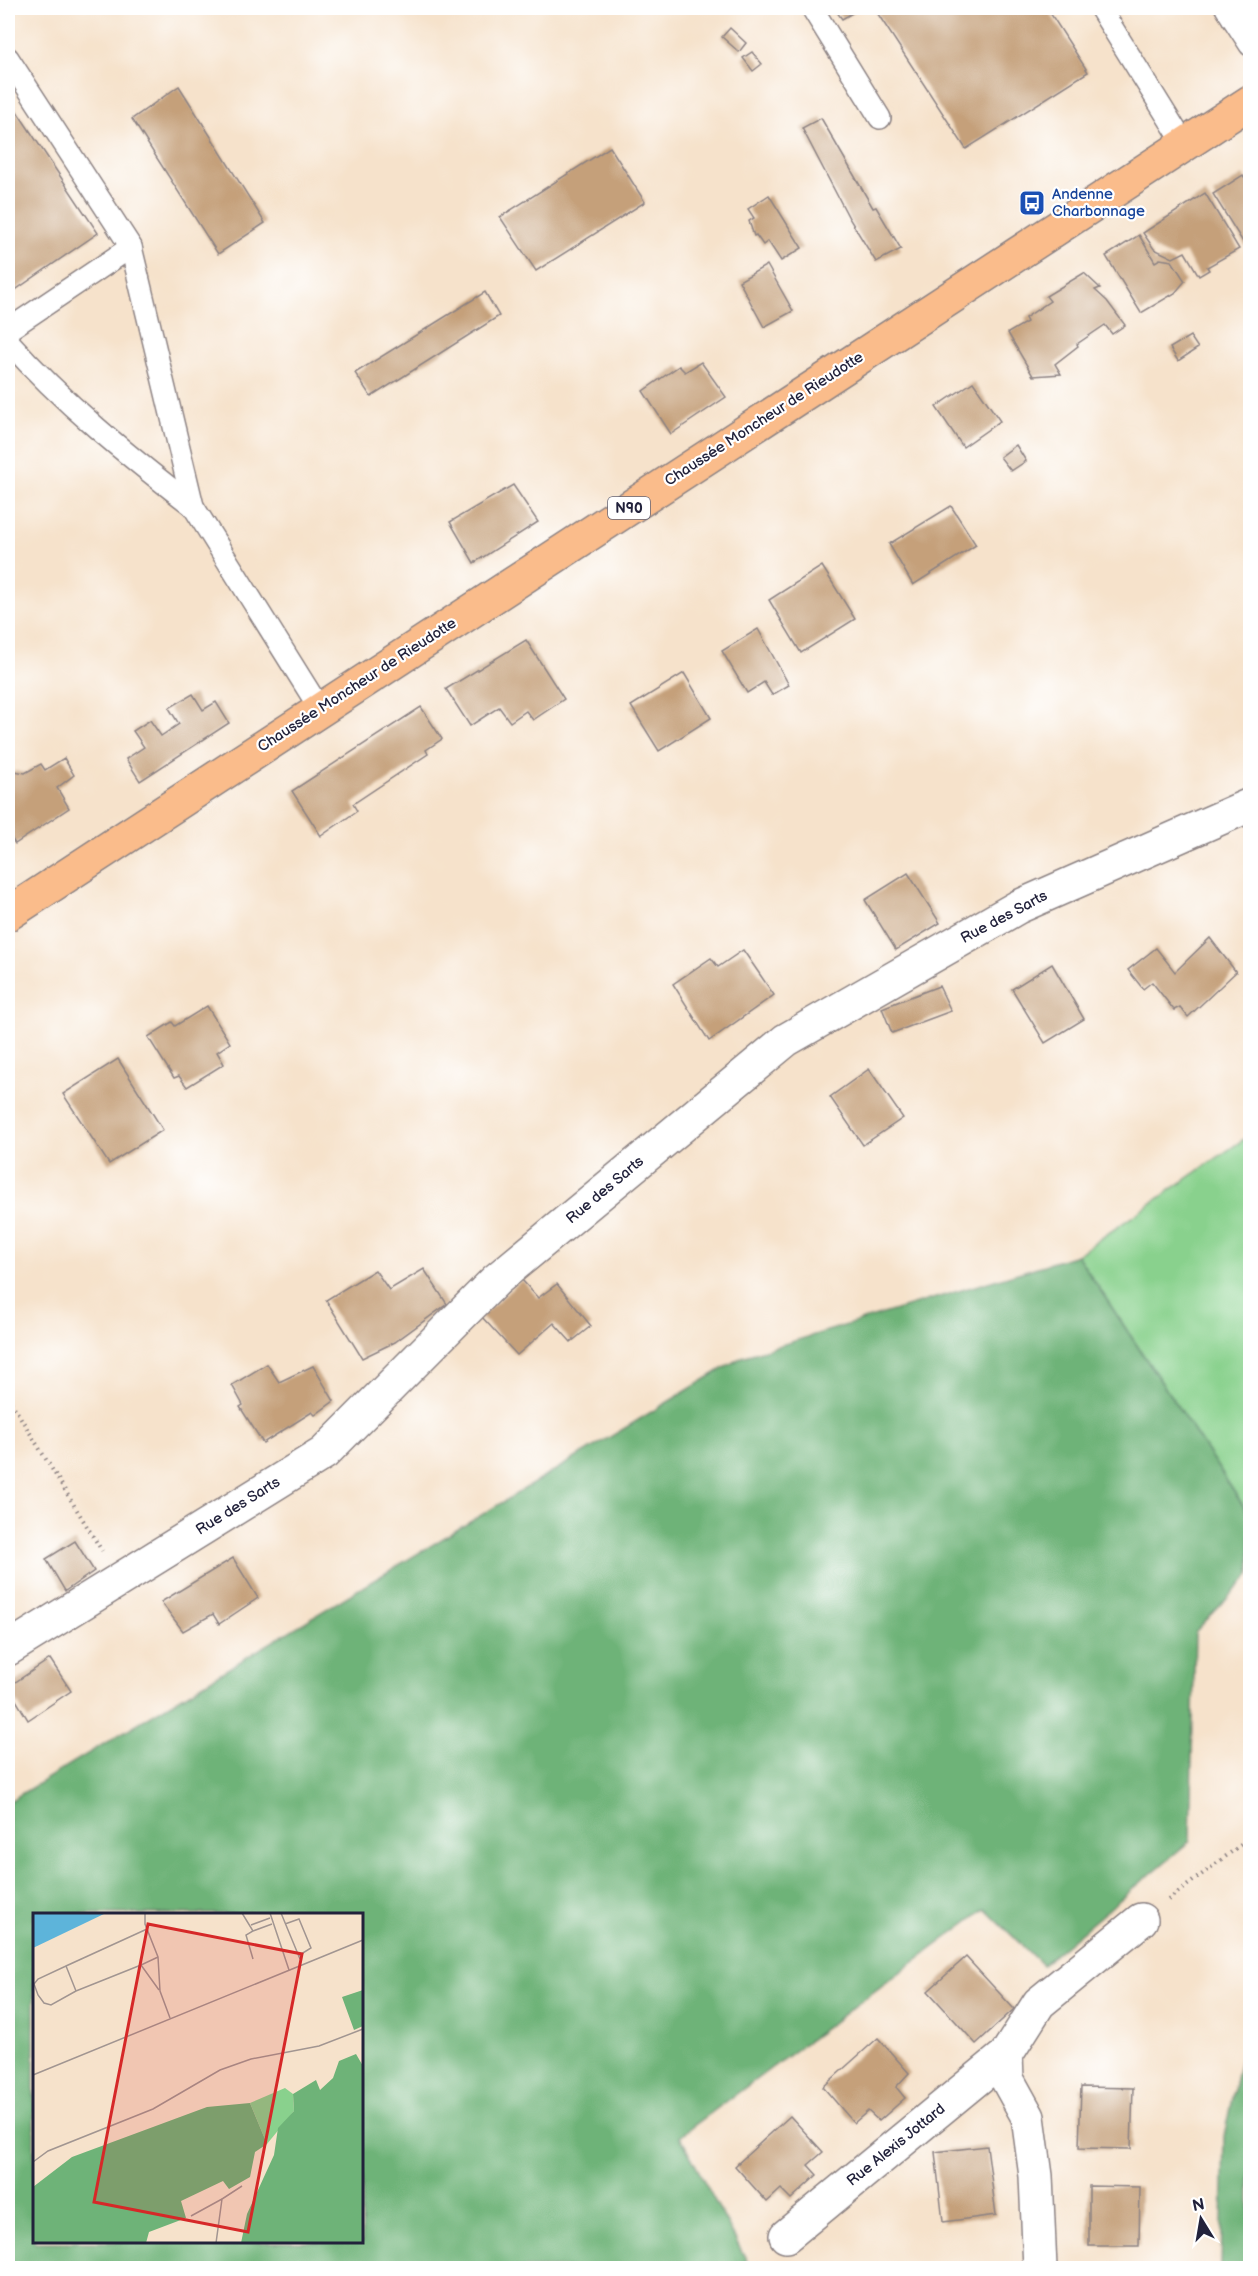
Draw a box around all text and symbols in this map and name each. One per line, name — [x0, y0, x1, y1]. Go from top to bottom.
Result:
place label: Andenne Charbonnage — [1052, 185, 1145, 221]
bus stop icon: Andenne Charbonnage — [1017, 188, 1047, 218]
street label: Chaussée Moncheur de Rieudotte — [661, 347, 867, 490]
road number: N90 — [608, 497, 650, 519]
street label: Chaussée Moncheur de Rieudotte — [254, 613, 460, 756]
street label: Rue des Sarts — [957, 886, 1051, 948]
street label: Rue des Sarts — [562, 1152, 648, 1228]
street label: Rue des Sarts — [192, 1472, 284, 1539]
inset map — [33, 1913, 363, 2243]
street label: Rue Alexis Jottard — [843, 2100, 949, 2190]
north arrow — [1171, 2189, 1231, 2249]
text: N — [1191, 2195, 1206, 2216]

